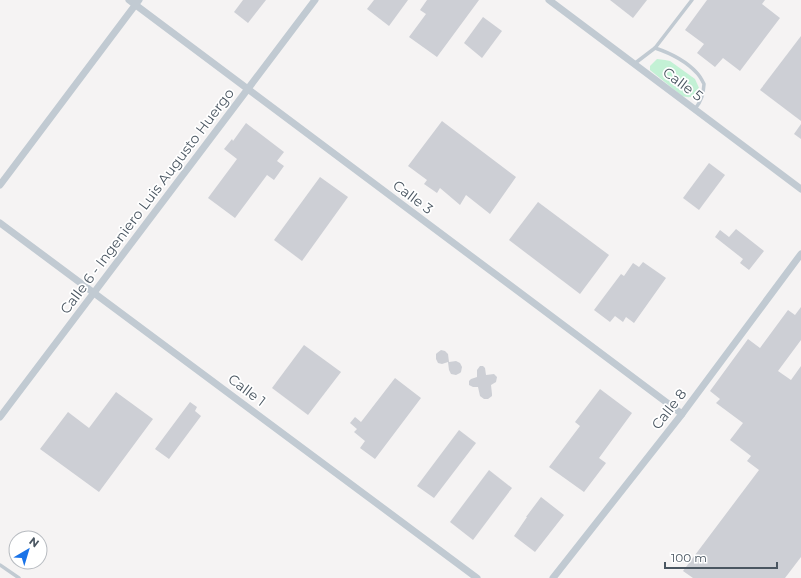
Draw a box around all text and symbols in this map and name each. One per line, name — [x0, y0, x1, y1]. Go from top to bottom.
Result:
street label: Calle 5 — [659, 63, 707, 105]
street label: Calle 6 - Ingeniero Luis Augusto Huergo — [56, 84, 238, 317]
street label: Calle 3 — [389, 176, 437, 218]
street label: Calle 1 — [224, 370, 270, 410]
street label: Calle 8 — [648, 385, 690, 433]
north arrow — [8, 530, 48, 570]
text: N — [26, 534, 42, 550]
scale bar — [665, 544, 777, 570]
text: 100 m — [671, 550, 707, 565]

